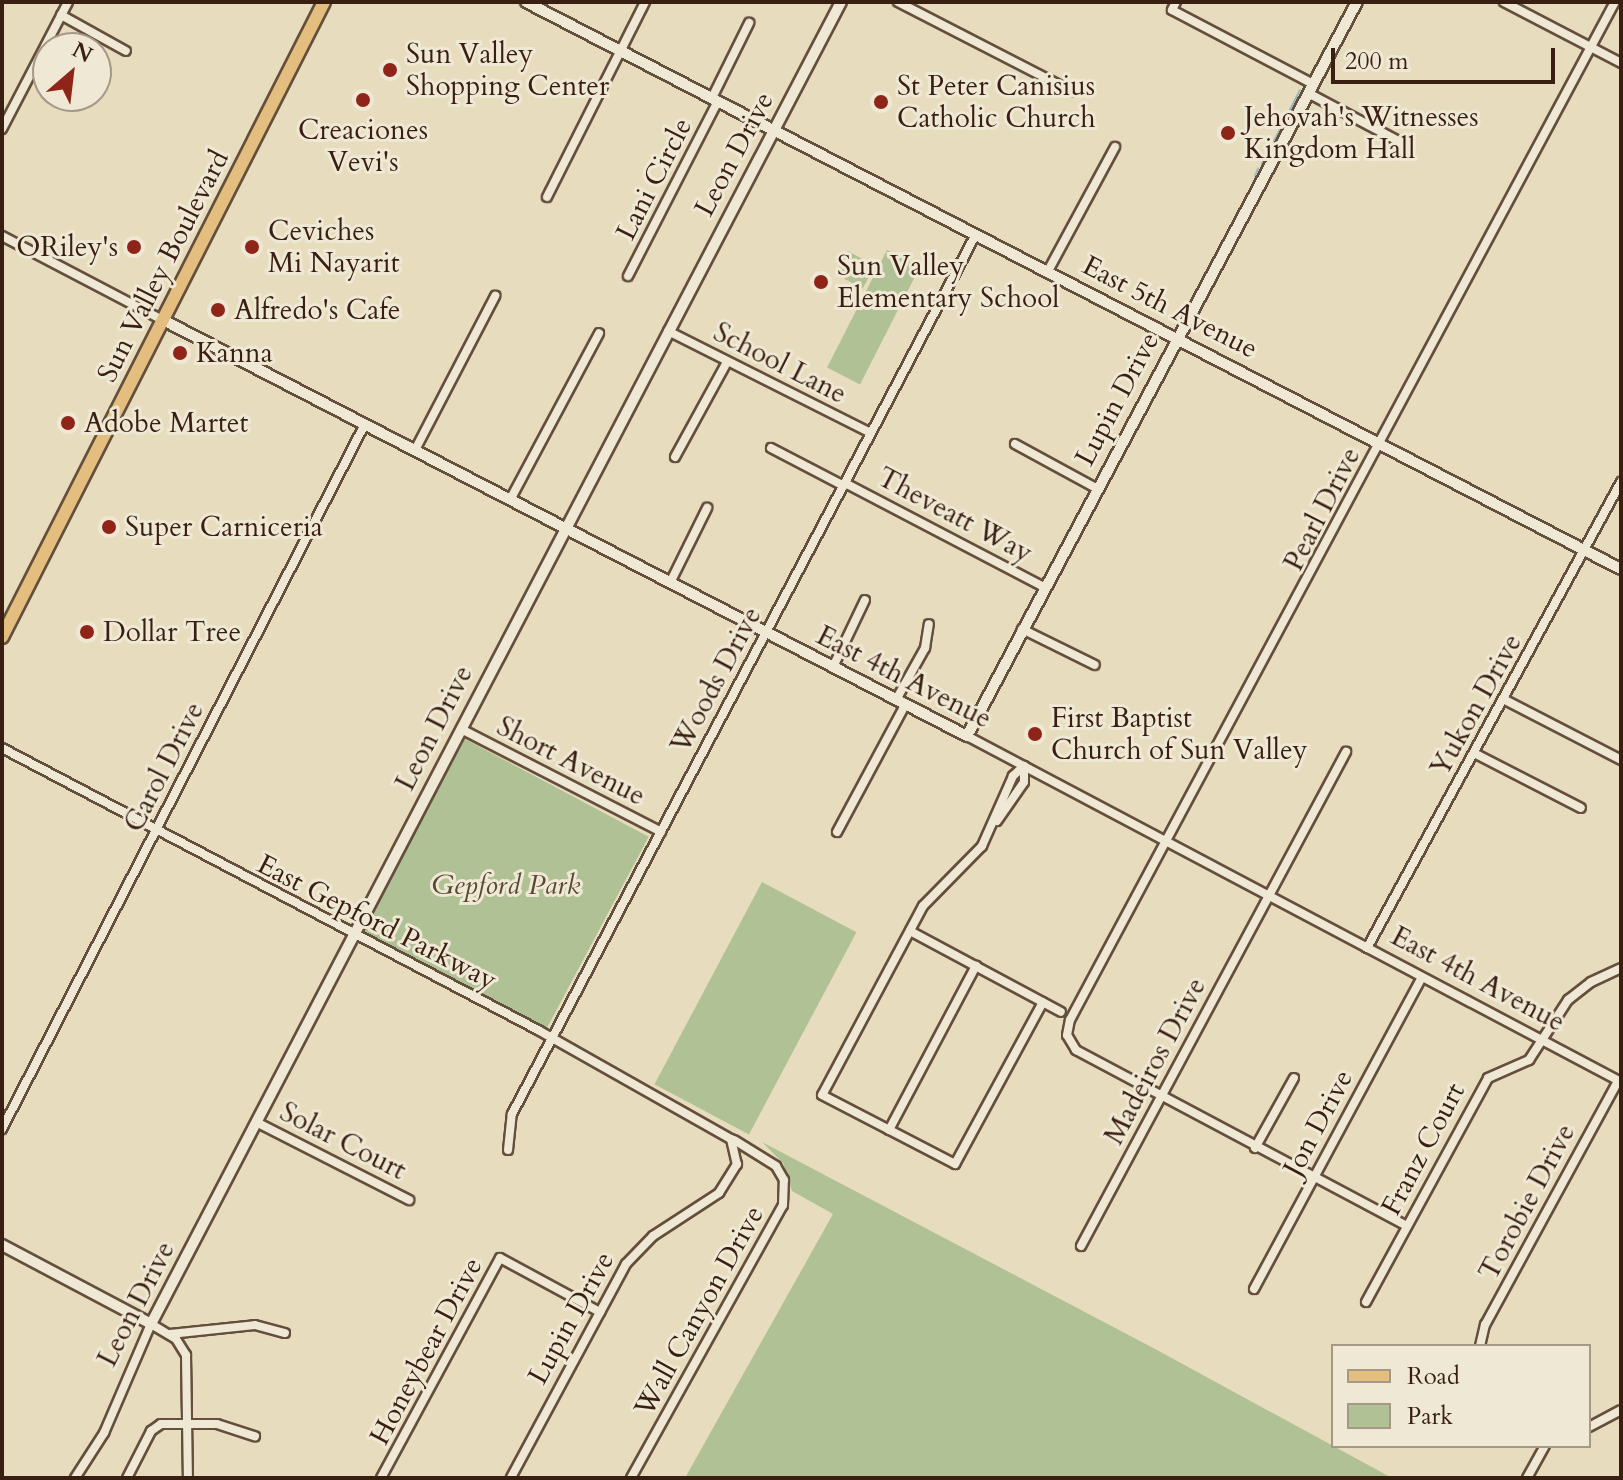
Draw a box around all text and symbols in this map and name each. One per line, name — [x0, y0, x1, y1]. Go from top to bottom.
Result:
north arrow — [32, 32, 112, 112]
scale bar — [1335, 32, 1559, 82]
text: N — [67, 35, 98, 70]
place label: Sun Valley Shopping Center — [406, 37, 609, 103]
text: 200 m — [1345, 45, 1409, 78]
marker: Sun Valley Shopping Center — [381, 61, 399, 79]
place label: St Peter Canisius Catholic Church — [897, 69, 1096, 135]
street label: Leon Drive — [687, 86, 781, 222]
marker: Creaciones Vevi's — [354, 91, 372, 109]
marker: St Peter Canisius Catholic Church — [872, 93, 890, 111]
place label: Jehovah's Witnesses Kingdom Hall — [1244, 100, 1479, 166]
street label: Lani Circle — [609, 112, 699, 246]
place label: Creaciones Vevi's — [298, 113, 428, 179]
marker: Jehovah's Witnesses Kingdom Hall — [1219, 124, 1237, 142]
street label: Sun Valley Boulevard — [90, 145, 236, 387]
place label: Ceviches Mi Nayarit — [268, 214, 400, 280]
place label: ORiley's — [16, 230, 118, 264]
marker: ORiley's — [125, 238, 143, 256]
marker: Ceviches Mi Nayarit — [243, 238, 261, 256]
street label: East 5th Avenue — [1077, 248, 1263, 366]
place label: Sun Valley Elementary School — [837, 249, 1059, 315]
marker: Sun Valley Elementary School — [812, 273, 830, 291]
place label: Alfredo's Cafe — [234, 293, 401, 327]
marker: Alfredo's Cafe — [209, 301, 227, 319]
street label: School Lane — [708, 315, 852, 411]
street label: Lupin Drive — [1068, 327, 1166, 471]
place label: Kanna — [196, 336, 273, 370]
marker: Kanna — [171, 344, 189, 362]
place label: Adobe Martet — [84, 406, 248, 440]
marker: Adobe Martet — [59, 414, 77, 432]
street label: Pearl Drive — [1277, 442, 1367, 576]
street label: Theveatt Way — [872, 460, 1038, 570]
place label: Super Carniceria — [125, 510, 323, 544]
marker: Super Carniceria — [100, 518, 118, 536]
street label: Woods Drive — [663, 601, 769, 759]
place label: Dollar Tree — [103, 615, 241, 649]
street label: East 4th Avenue — [811, 618, 997, 736]
marker: Dollar Tree — [78, 623, 96, 641]
street label: Yukon Drive — [1423, 628, 1529, 782]
street label: Leon Drive — [388, 660, 480, 796]
street label: Carol Drive — [117, 696, 211, 838]
place label: First Baptist Church of Sun Valley — [1051, 701, 1307, 767]
street label: Short Avenue — [491, 709, 651, 813]
marker: First Baptist Church of Sun Valley — [1026, 725, 1044, 743]
street label: East Gepford Parkway — [252, 847, 502, 997]
park label: Gepford Park — [432, 868, 580, 902]
street label: East 4th Avenue — [1385, 919, 1571, 1039]
street label: Madeiros Drive — [1097, 972, 1213, 1150]
street label: Jon Drive — [1276, 1064, 1360, 1182]
street label: Franz Court — [1374, 1077, 1472, 1221]
street label: Solar Court — [274, 1095, 412, 1187]
street label: Torobie Drive — [1472, 1118, 1582, 1286]
street label: Wall Canyon Drive — [627, 1200, 771, 1422]
street label: Leon Drive — [90, 1236, 182, 1372]
street label: Lupin Drive — [521, 1246, 621, 1390]
street label: Honeybear Drive — [363, 1252, 489, 1450]
legend — [1331, 1344, 1591, 1448]
text: Road — [1407, 1360, 1460, 1393]
text: Park — [1407, 1400, 1453, 1433]

